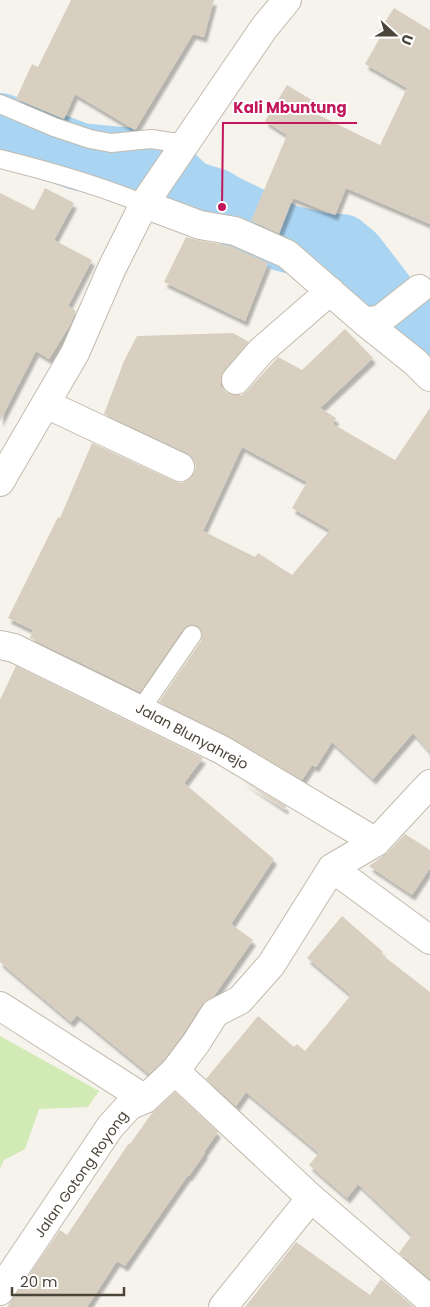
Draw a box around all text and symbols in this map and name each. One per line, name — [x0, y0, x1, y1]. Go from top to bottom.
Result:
north arrow — [370, 10, 420, 60]
text: U — [396, 31, 418, 48]
callout: Kali Mbuntung — [223, 93, 357, 123]
text: Kali Mbuntung — [233, 97, 347, 118]
street label: Jalan Blunyahrejo — [132, 698, 252, 774]
street label: Jalan Gotong Royong — [29, 1106, 133, 1242]
scale bar — [12, 1264, 125, 1296]
text: 20 m — [20, 1271, 58, 1292]

